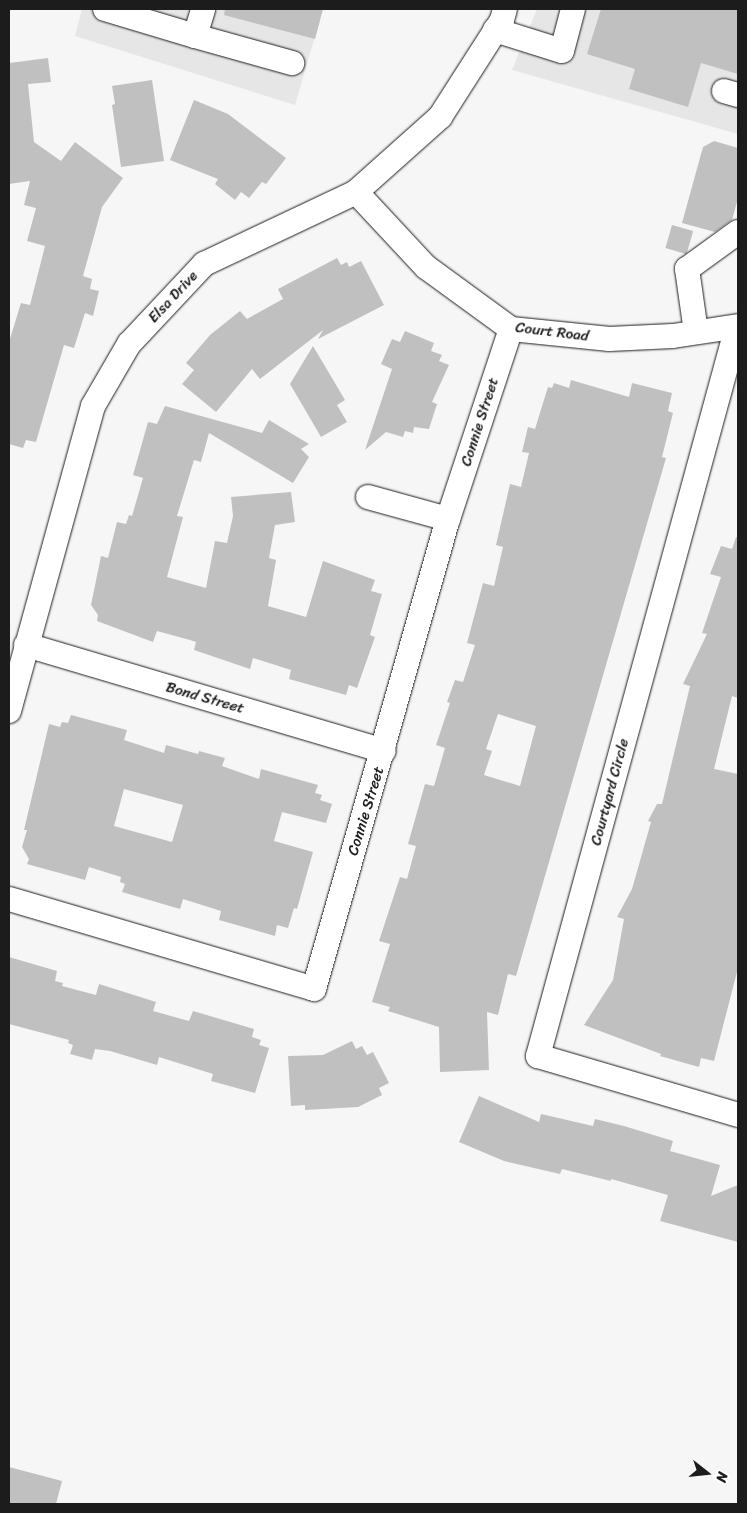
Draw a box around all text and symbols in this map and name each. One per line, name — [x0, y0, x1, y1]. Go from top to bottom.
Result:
street label: Elsa Drive — [144, 267, 202, 327]
street label: Court Road — [514, 319, 590, 345]
street label: Connie Street — [457, 375, 503, 469]
street label: Bond Street — [164, 678, 246, 718]
street label: Courtyard Circle — [587, 737, 633, 847]
street label: Connie Street — [344, 764, 388, 858]
north arrow — [682, 1448, 732, 1498]
text: N — [709, 1469, 735, 1485]

